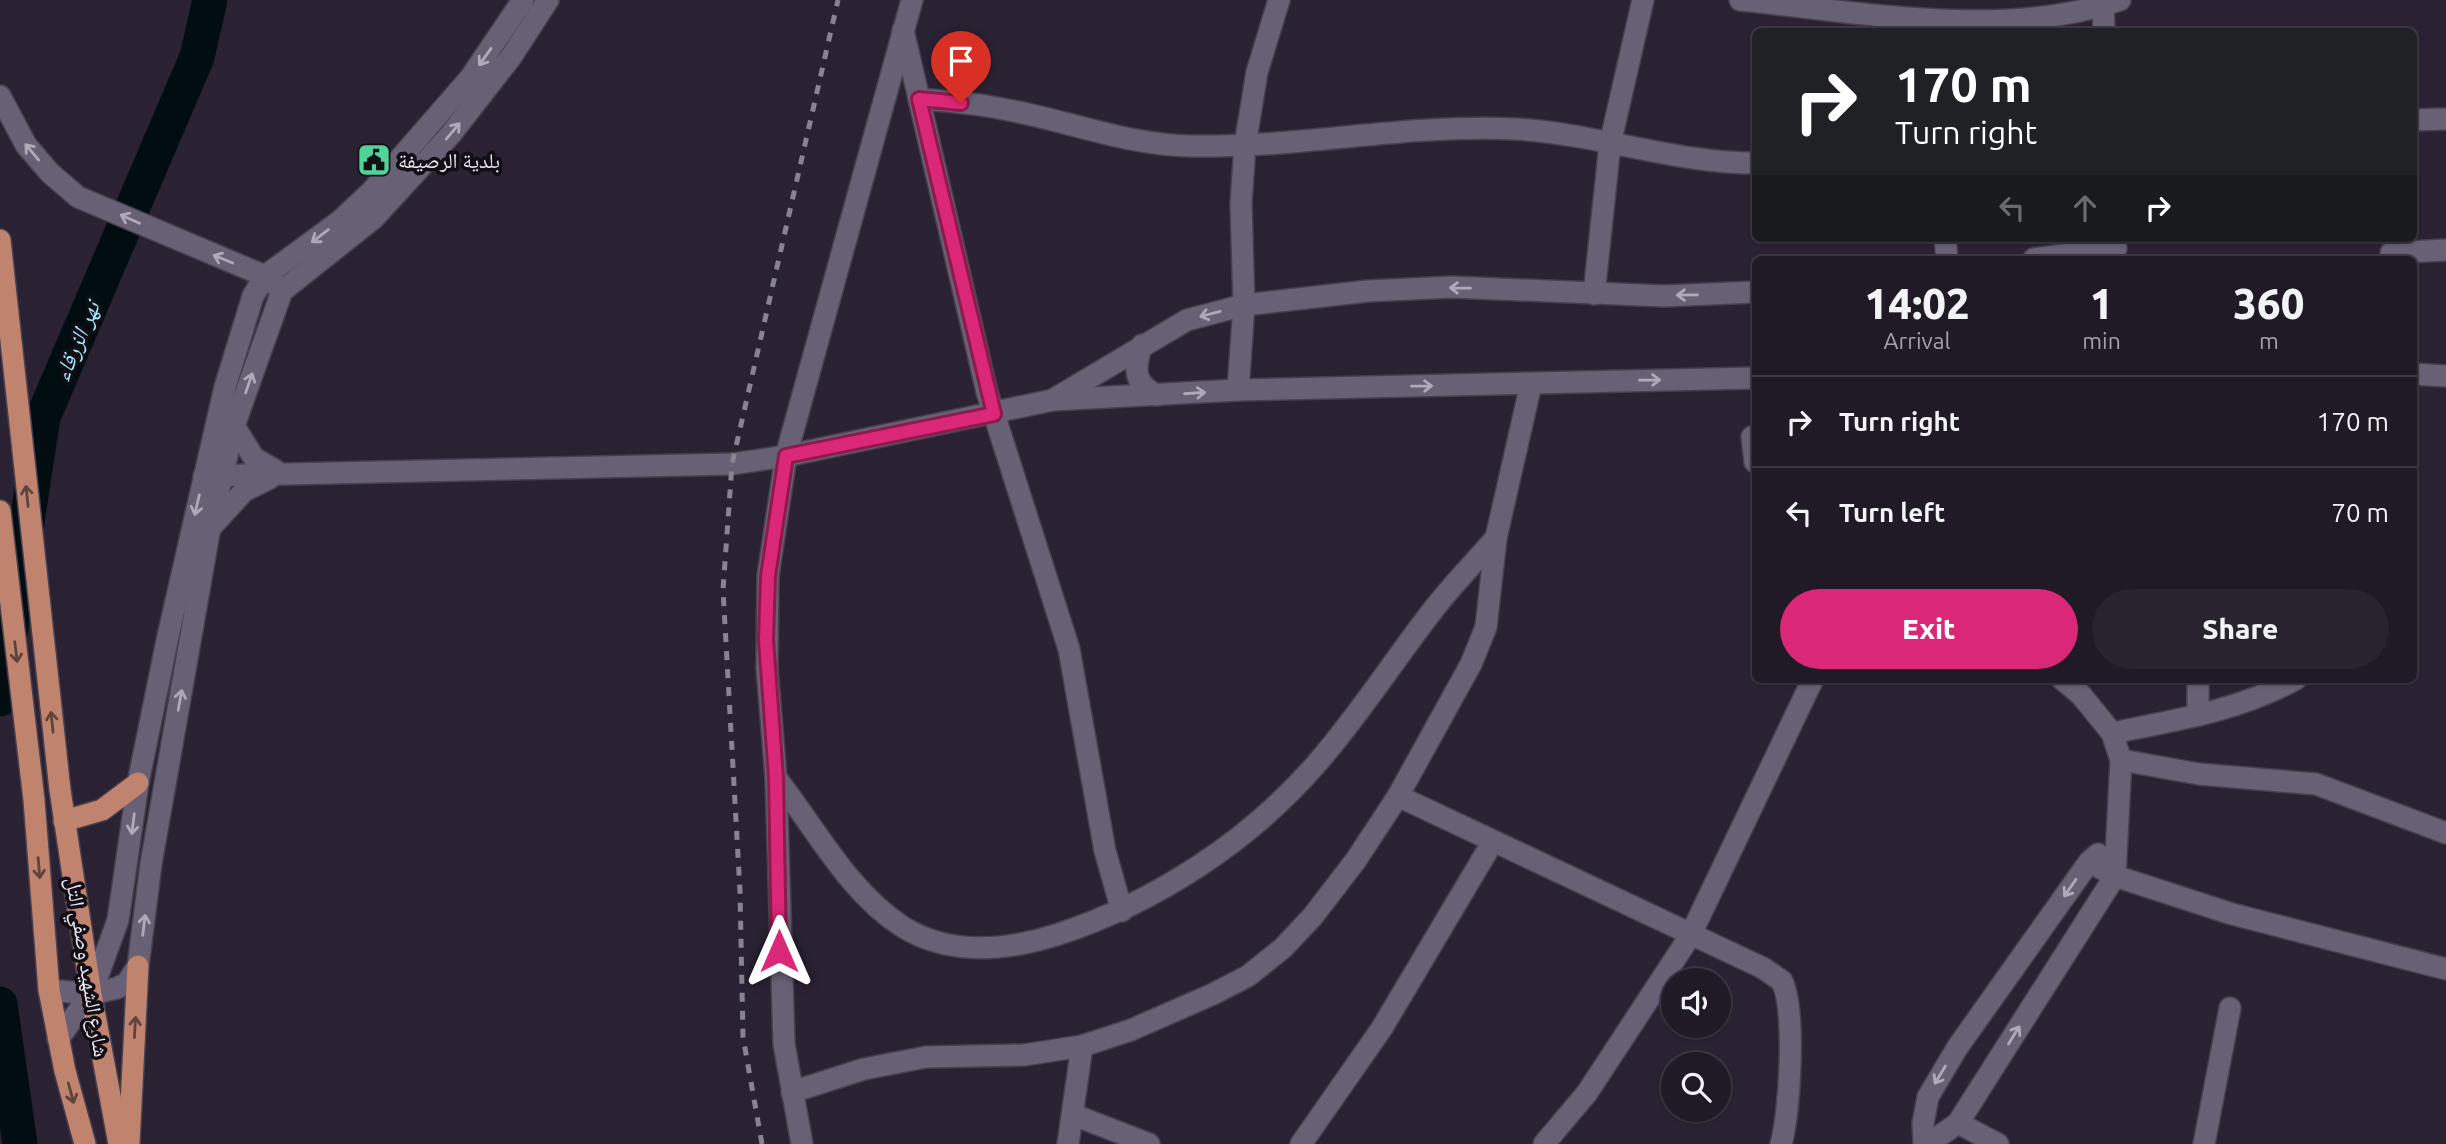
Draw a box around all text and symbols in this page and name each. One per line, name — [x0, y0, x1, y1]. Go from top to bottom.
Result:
pin — [931, 31, 991, 103]
icon: arrive — [942, 42, 980, 80]
one-way arrow — [478, 47, 492, 66]
icon: right — [1780, 56, 1871, 147]
text: 170 m — [1895, 56, 2032, 111]
text: Turn right — [1895, 114, 2037, 150]
one-way arrow — [445, 123, 460, 141]
public building icon: بلدية الرصيفة — [355, 141, 393, 179]
one-way arrow — [25, 143, 40, 161]
place label: بلدية الرصيفة — [398, 148, 500, 173]
icon: left — [1993, 189, 2031, 227]
icon: ahead — [2066, 189, 2104, 227]
icon: right — [2139, 189, 2177, 227]
one-way arrow — [120, 212, 141, 225]
one-way arrow — [310, 228, 329, 243]
one-way arrow — [213, 252, 235, 265]
text: 14:02 — [1865, 280, 1970, 327]
text: 1 — [2090, 280, 2113, 327]
text: 360 — [2233, 280, 2304, 327]
one-way arrow — [1449, 281, 1472, 294]
one-way arrow — [1676, 288, 1699, 302]
water label: نهر الزرقاء — [48, 295, 106, 385]
one-way arrow — [1199, 308, 1222, 321]
text: Arrival — [1884, 328, 1951, 353]
text: min — [2082, 328, 2121, 353]
text: m — [2259, 328, 2279, 353]
one-way arrow — [244, 372, 256, 394]
one-way arrow — [1638, 373, 1661, 387]
one-way arrow — [1410, 379, 1433, 393]
one-way arrow — [1183, 386, 1206, 399]
icon: right — [1780, 403, 1818, 441]
text: Turn right — [1839, 407, 1960, 436]
text: 170 m — [2317, 407, 2389, 436]
one-way arrow — [21, 485, 34, 507]
one-way arrow — [190, 493, 204, 516]
icon: left — [1780, 494, 1818, 532]
text: Turn left — [1839, 498, 1945, 527]
text: 70 m — [2331, 498, 2389, 527]
button: Exit — [1780, 589, 2078, 669]
button: Share — [2092, 589, 2389, 669]
one-way arrow — [10, 640, 23, 663]
one-way arrow — [174, 689, 187, 712]
one-way arrow — [45, 711, 58, 734]
one-way arrow — [126, 812, 139, 835]
one-way arrow — [33, 856, 46, 879]
street label: شارع الشهيد وصفي التل — [57, 875, 114, 1059]
one-way arrow — [2063, 878, 2077, 897]
one-way arrow — [138, 914, 151, 937]
position arrow — [742, 914, 816, 988]
map controls — [1661, 968, 1731, 1122]
button: sound — [1661, 968, 1731, 1038]
one-way arrow — [128, 1016, 141, 1039]
one-way arrow — [2007, 1025, 2021, 1045]
button: search — [1661, 1052, 1731, 1122]
one-way arrow — [1933, 1065, 1947, 1085]
one-way arrow — [65, 1081, 78, 1104]

